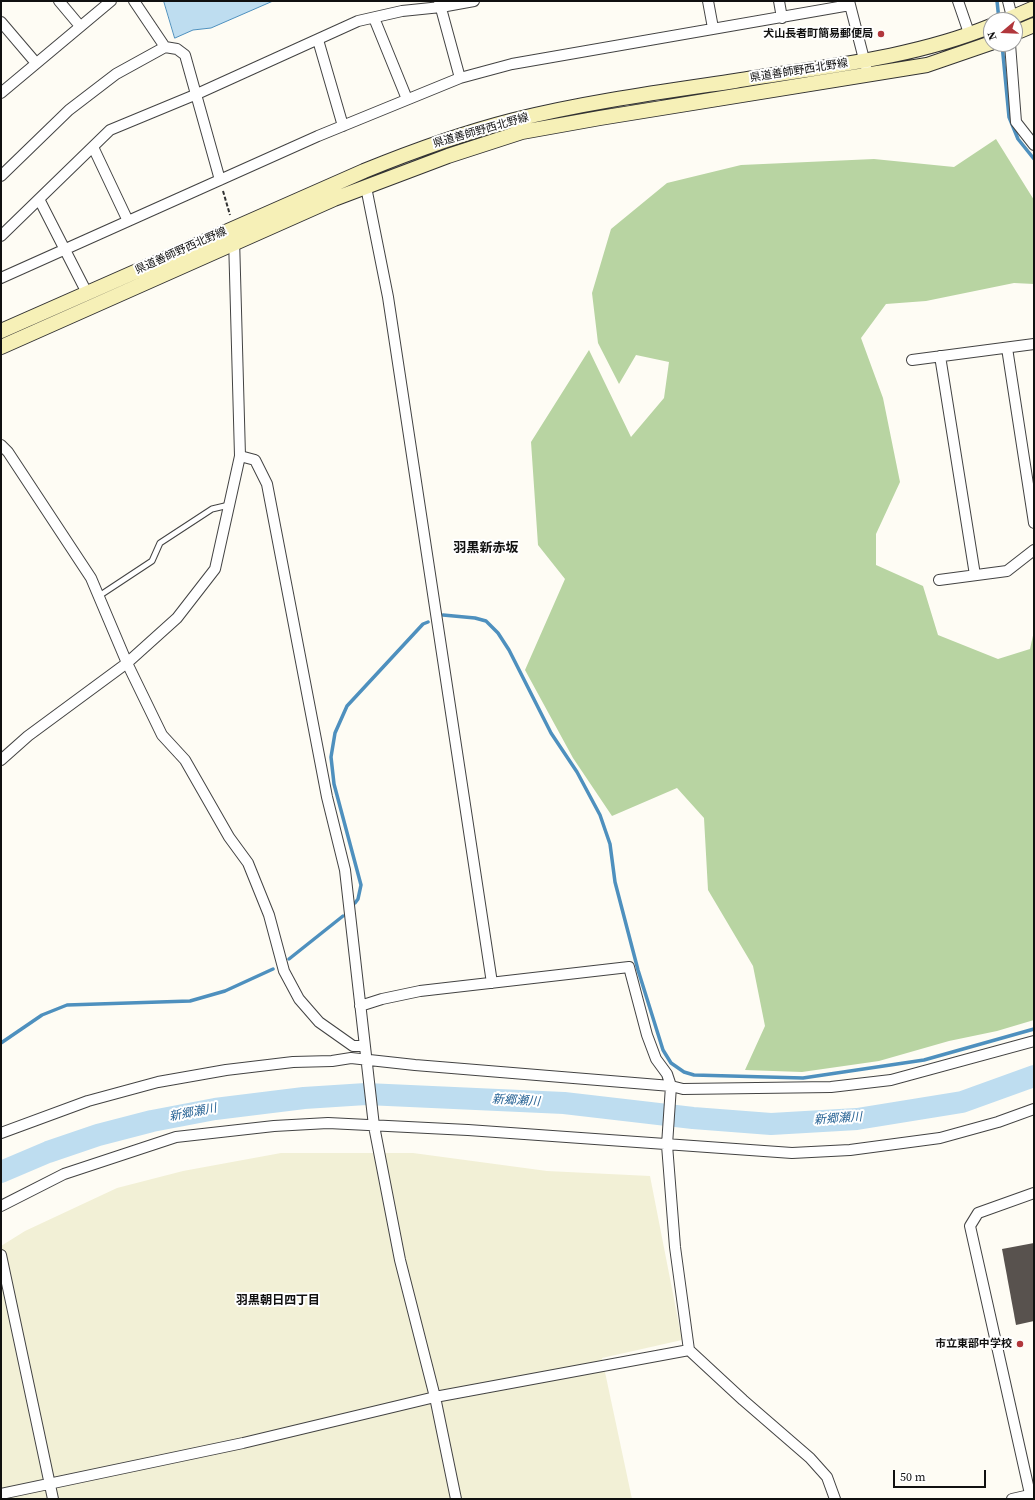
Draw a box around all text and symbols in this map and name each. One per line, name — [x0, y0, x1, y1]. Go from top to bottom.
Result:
north arrow — [983, 12, 1023, 52]
place label: 犬山長者町簡易郵便局 — [763, 27, 873, 41]
marker: 犬山長者町簡易郵便局 — [876, 29, 886, 39]
text: N — [984, 30, 1001, 42]
street label: 県道善師野西北野線 — [749, 57, 849, 85]
street label: 県道善師野西北野線 — [432, 111, 530, 151]
street label: 県道善師野西北野線 — [133, 225, 229, 277]
district label: 羽黒新赤坂 — [454, 541, 518, 557]
water label: 新郷瀬川 — [492, 1093, 540, 1109]
water label: 新郷瀬川 — [168, 1101, 218, 1125]
water label: 新郷瀬川 — [814, 1110, 862, 1128]
district label: 羽黒朝日四丁目 — [236, 1294, 320, 1308]
place label: 市立東部中学校 — [935, 1337, 1012, 1351]
marker: 市立東部中学校 — [1015, 1339, 1025, 1349]
scale bar — [895, 1462, 988, 1488]
text: 50 m — [900, 1469, 926, 1485]

